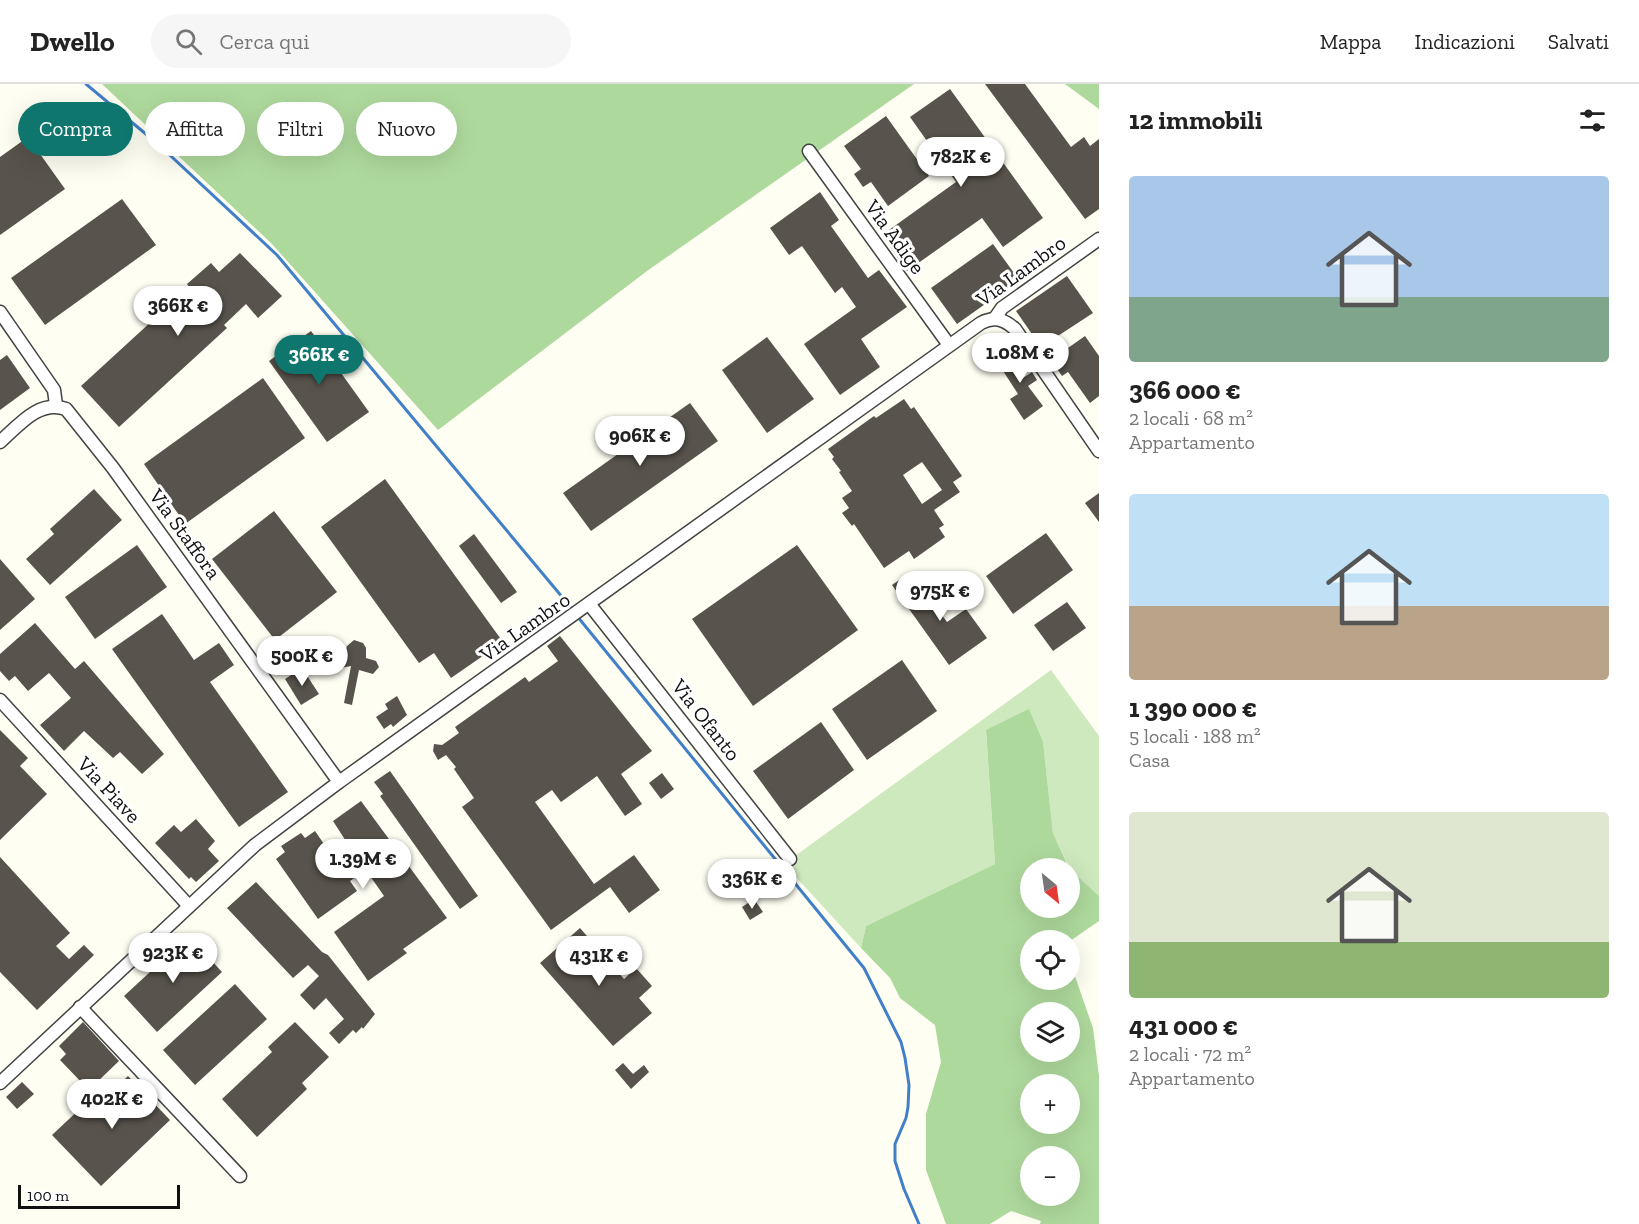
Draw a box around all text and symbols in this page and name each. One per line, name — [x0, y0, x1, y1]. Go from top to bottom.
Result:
search box — [151, 14, 571, 68]
text: Dwello — [30, 25, 115, 58]
icon: search — [172, 25, 205, 58]
text: Cerca qui — [220, 28, 309, 55]
text: Mappa — [1320, 29, 1381, 54]
text: Indicazioni — [1414, 29, 1515, 54]
text: Salvati — [1548, 29, 1609, 54]
chip: Compra — [18, 102, 133, 156]
chip: Affitta — [145, 102, 245, 156]
chip: Filtri — [257, 102, 344, 156]
chip: Nuovo — [356, 102, 457, 156]
text: 12 immobili — [1129, 104, 1263, 136]
icon: filters — [1576, 104, 1609, 137]
pin: 782K € — [912, 137, 1010, 188]
text: 782K € — [931, 144, 991, 168]
street label: Via Adige — [860, 194, 931, 279]
icon: home — [1315, 215, 1423, 323]
street label: Via Lambro — [970, 230, 1070, 312]
pin: 366K € — [129, 286, 227, 337]
text: 366K € — [147, 293, 209, 317]
pin: 1.08M € — [965, 333, 1075, 384]
pin: 366K € — [270, 335, 368, 386]
text: 1.08M € — [986, 340, 1054, 364]
text: 366K € — [288, 342, 350, 366]
text: 366 000 € — [1129, 374, 1241, 406]
text: 2 locali · 68 m² — [1129, 406, 1253, 430]
pin: 906K € — [591, 416, 689, 467]
text: 906K € — [609, 423, 671, 447]
text: Appartamento — [1129, 430, 1255, 454]
street label: Via Staffora — [144, 483, 227, 584]
icon: home — [1315, 533, 1423, 641]
pin: 975K € — [891, 571, 989, 622]
text: 975K € — [910, 578, 970, 602]
street label: Via Lambro — [474, 586, 575, 667]
pin: 500K € — [253, 636, 351, 687]
text: 500K € — [271, 643, 333, 667]
street label: Via Ofanto — [666, 673, 746, 766]
text: 1 390 000 € — [1129, 692, 1257, 724]
text: 5 locali · 188 m² — [1129, 724, 1261, 748]
text: Casa — [1129, 748, 1170, 772]
street label: Via Piave — [72, 750, 146, 828]
pin: 1.39M € — [308, 839, 418, 890]
text: 1.39M € — [329, 846, 397, 870]
icon: home — [1315, 851, 1423, 959]
north arrow — [1020, 858, 1080, 918]
map controls — [1020, 858, 1080, 1206]
pin: 336K € — [703, 859, 801, 910]
text: 336K € — [721, 866, 783, 890]
button: locate — [1020, 930, 1080, 990]
pin: 923K € — [124, 933, 222, 984]
pin: 431K € — [550, 936, 648, 987]
text: 923K € — [142, 940, 204, 964]
text: 431K € — [569, 943, 629, 967]
button: layers — [1020, 1002, 1080, 1062]
text: 431 000 € — [1129, 1010, 1238, 1042]
text: 2 locali · 72 m² — [1129, 1042, 1251, 1066]
text: Appartamento — [1129, 1066, 1255, 1090]
button: + — [1020, 1074, 1080, 1134]
pin: 402K € — [63, 1079, 161, 1130]
text: 402K € — [81, 1086, 143, 1110]
button: − — [1020, 1146, 1080, 1206]
scale bar — [18, 1182, 180, 1210]
text: 100 m — [27, 1186, 69, 1205]

